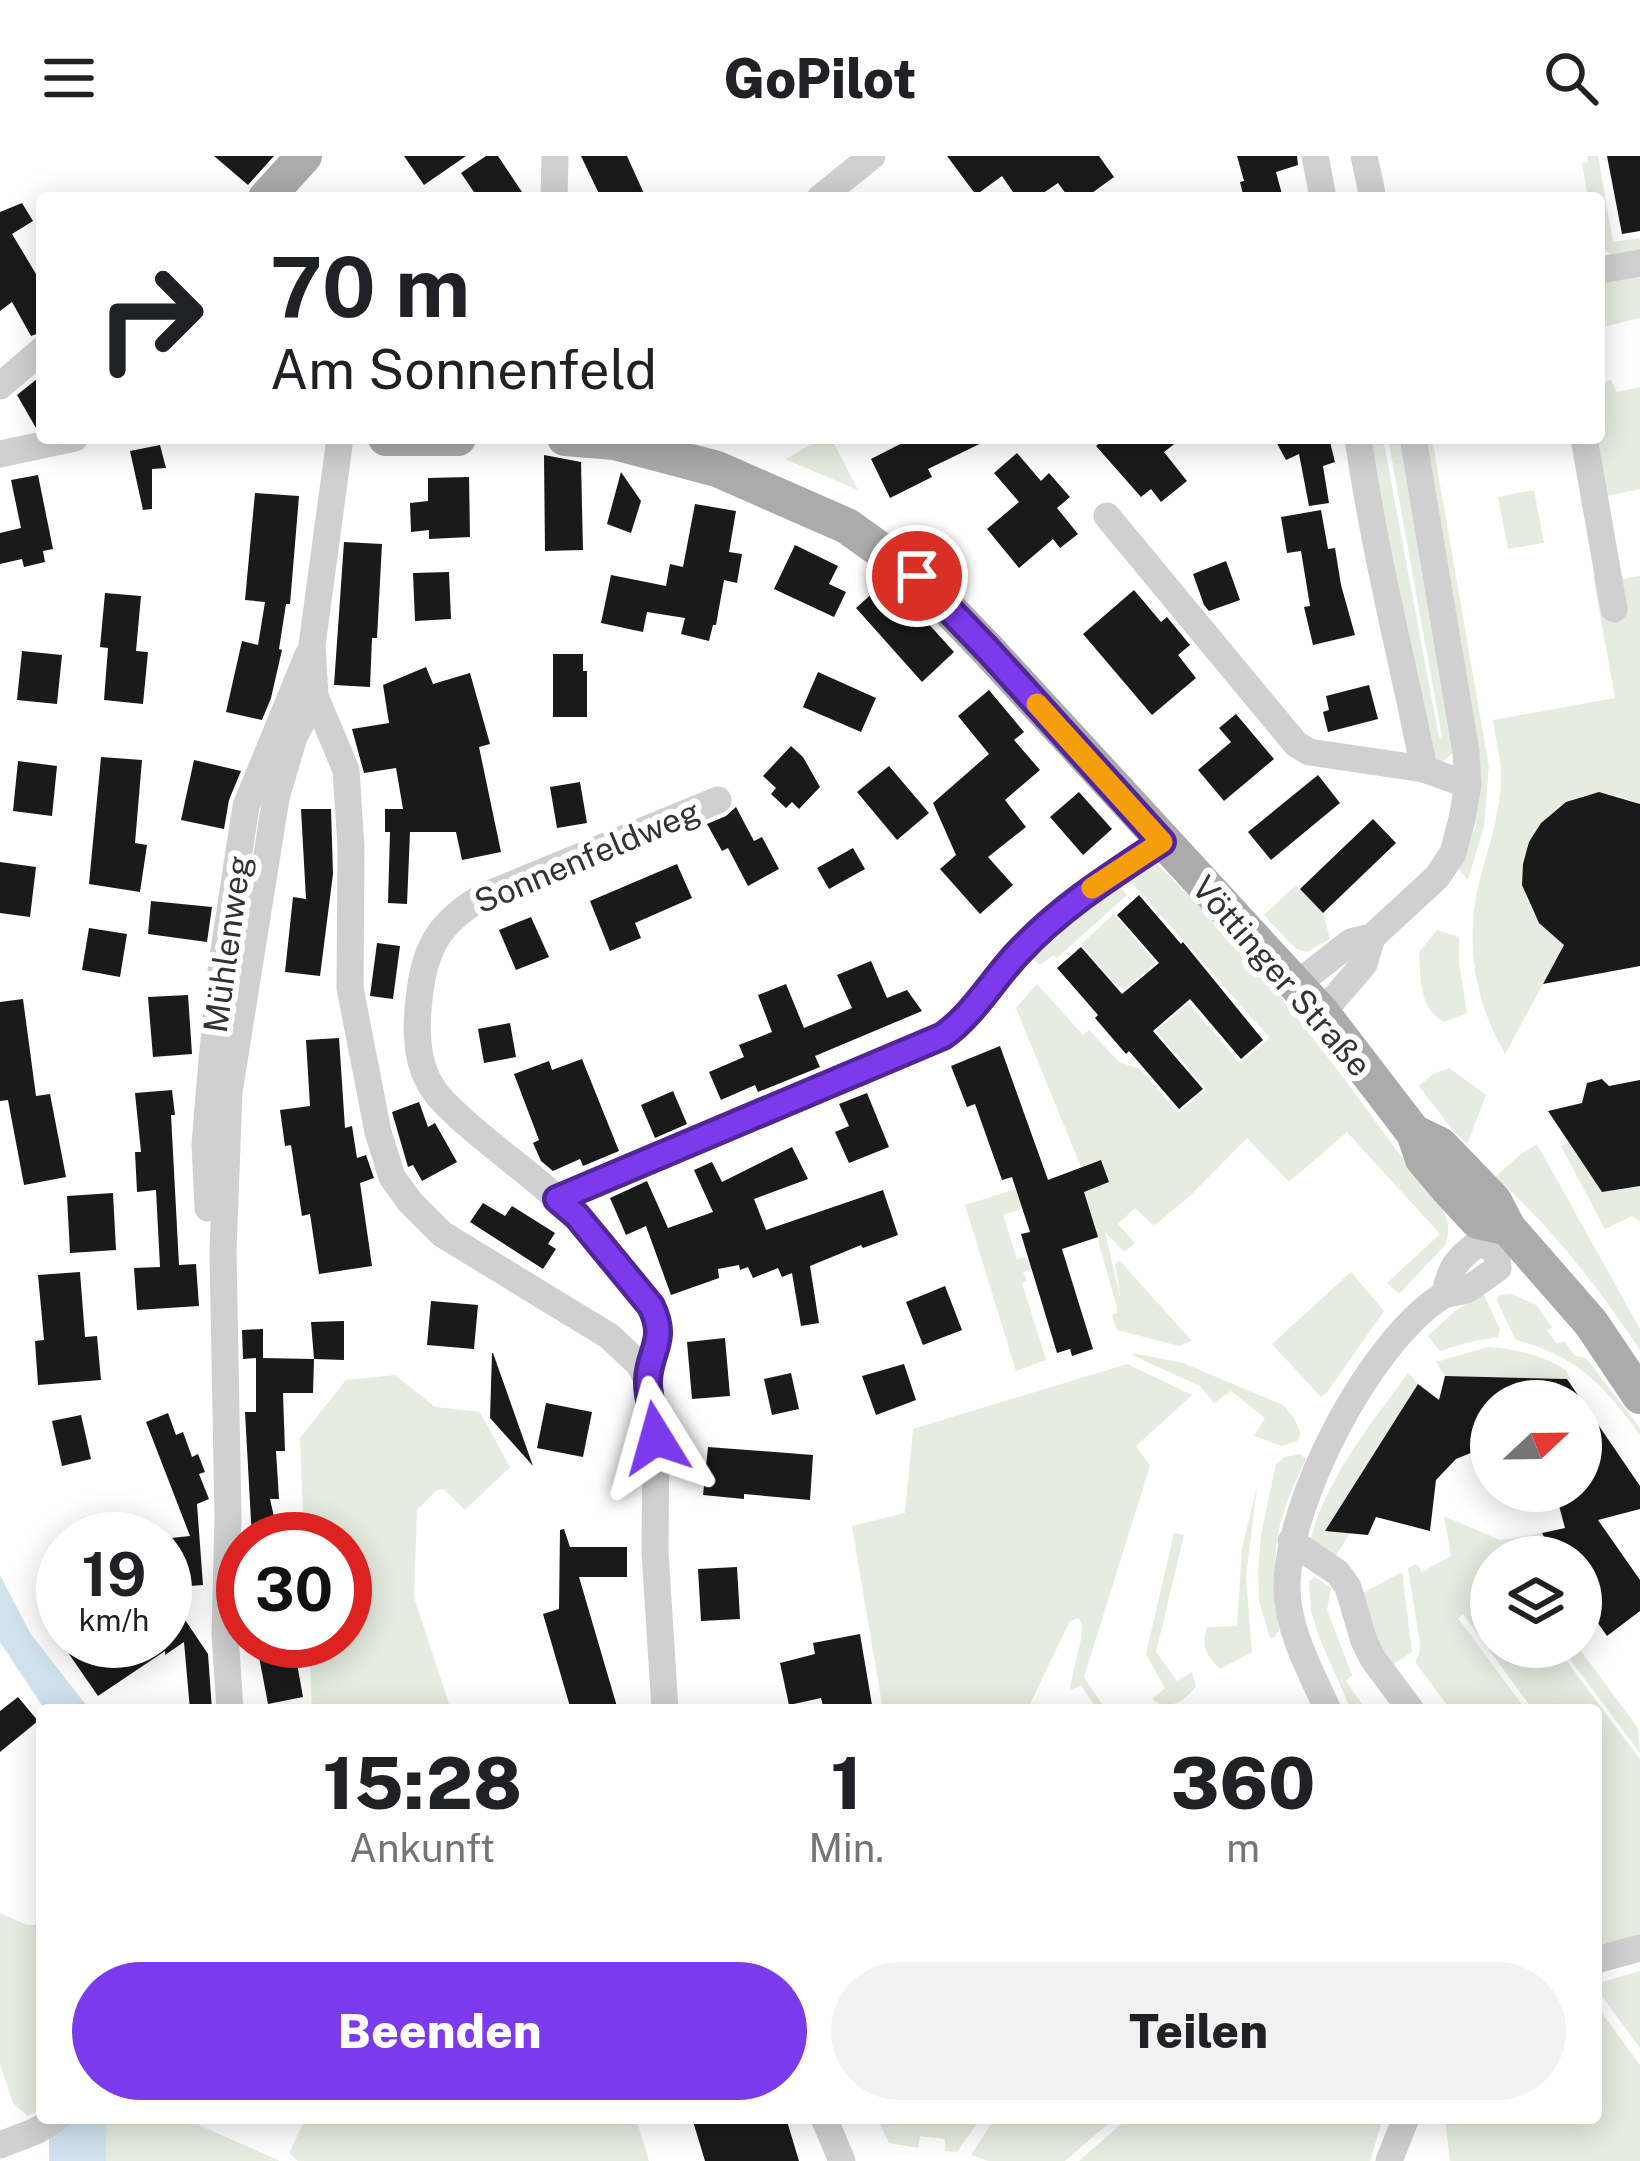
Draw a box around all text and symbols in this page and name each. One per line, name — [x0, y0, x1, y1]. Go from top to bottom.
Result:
icon: menu — [36, 45, 102, 111]
icon: search — [1538, 45, 1604, 111]
text: GoPilot — [723, 47, 917, 110]
text: 70 m — [270, 237, 470, 336]
icon: right — [72, 240, 228, 396]
text: Am Sonnenfeld — [270, 338, 657, 401]
pin — [866, 525, 968, 627]
icon: arrive — [884, 543, 950, 609]
street label: Sonnenfeldweg — [469, 791, 705, 921]
street label: Mühlenweg — [196, 853, 258, 1035]
street label: Vöttinger Straße — [1185, 868, 1379, 1084]
position arrow — [593, 1375, 719, 1501]
north arrow — [1470, 1380, 1602, 1512]
map controls — [1470, 1380, 1602, 1668]
speed limit sign: 30 — [216, 1512, 372, 1668]
button: layers — [1470, 1536, 1602, 1668]
text: 19 — [81, 1539, 147, 1610]
text: km/h — [79, 1602, 149, 1638]
text: 15:28 — [322, 1741, 522, 1825]
text: 1 — [831, 1741, 862, 1825]
text: 360 — [1171, 1741, 1316, 1825]
text: Ankunft — [349, 1825, 495, 1871]
text: Min. — [808, 1825, 884, 1871]
text: m — [1226, 1825, 1260, 1871]
button: Beenden — [72, 1962, 807, 2100]
button: Teilen — [831, 1962, 1566, 2100]

